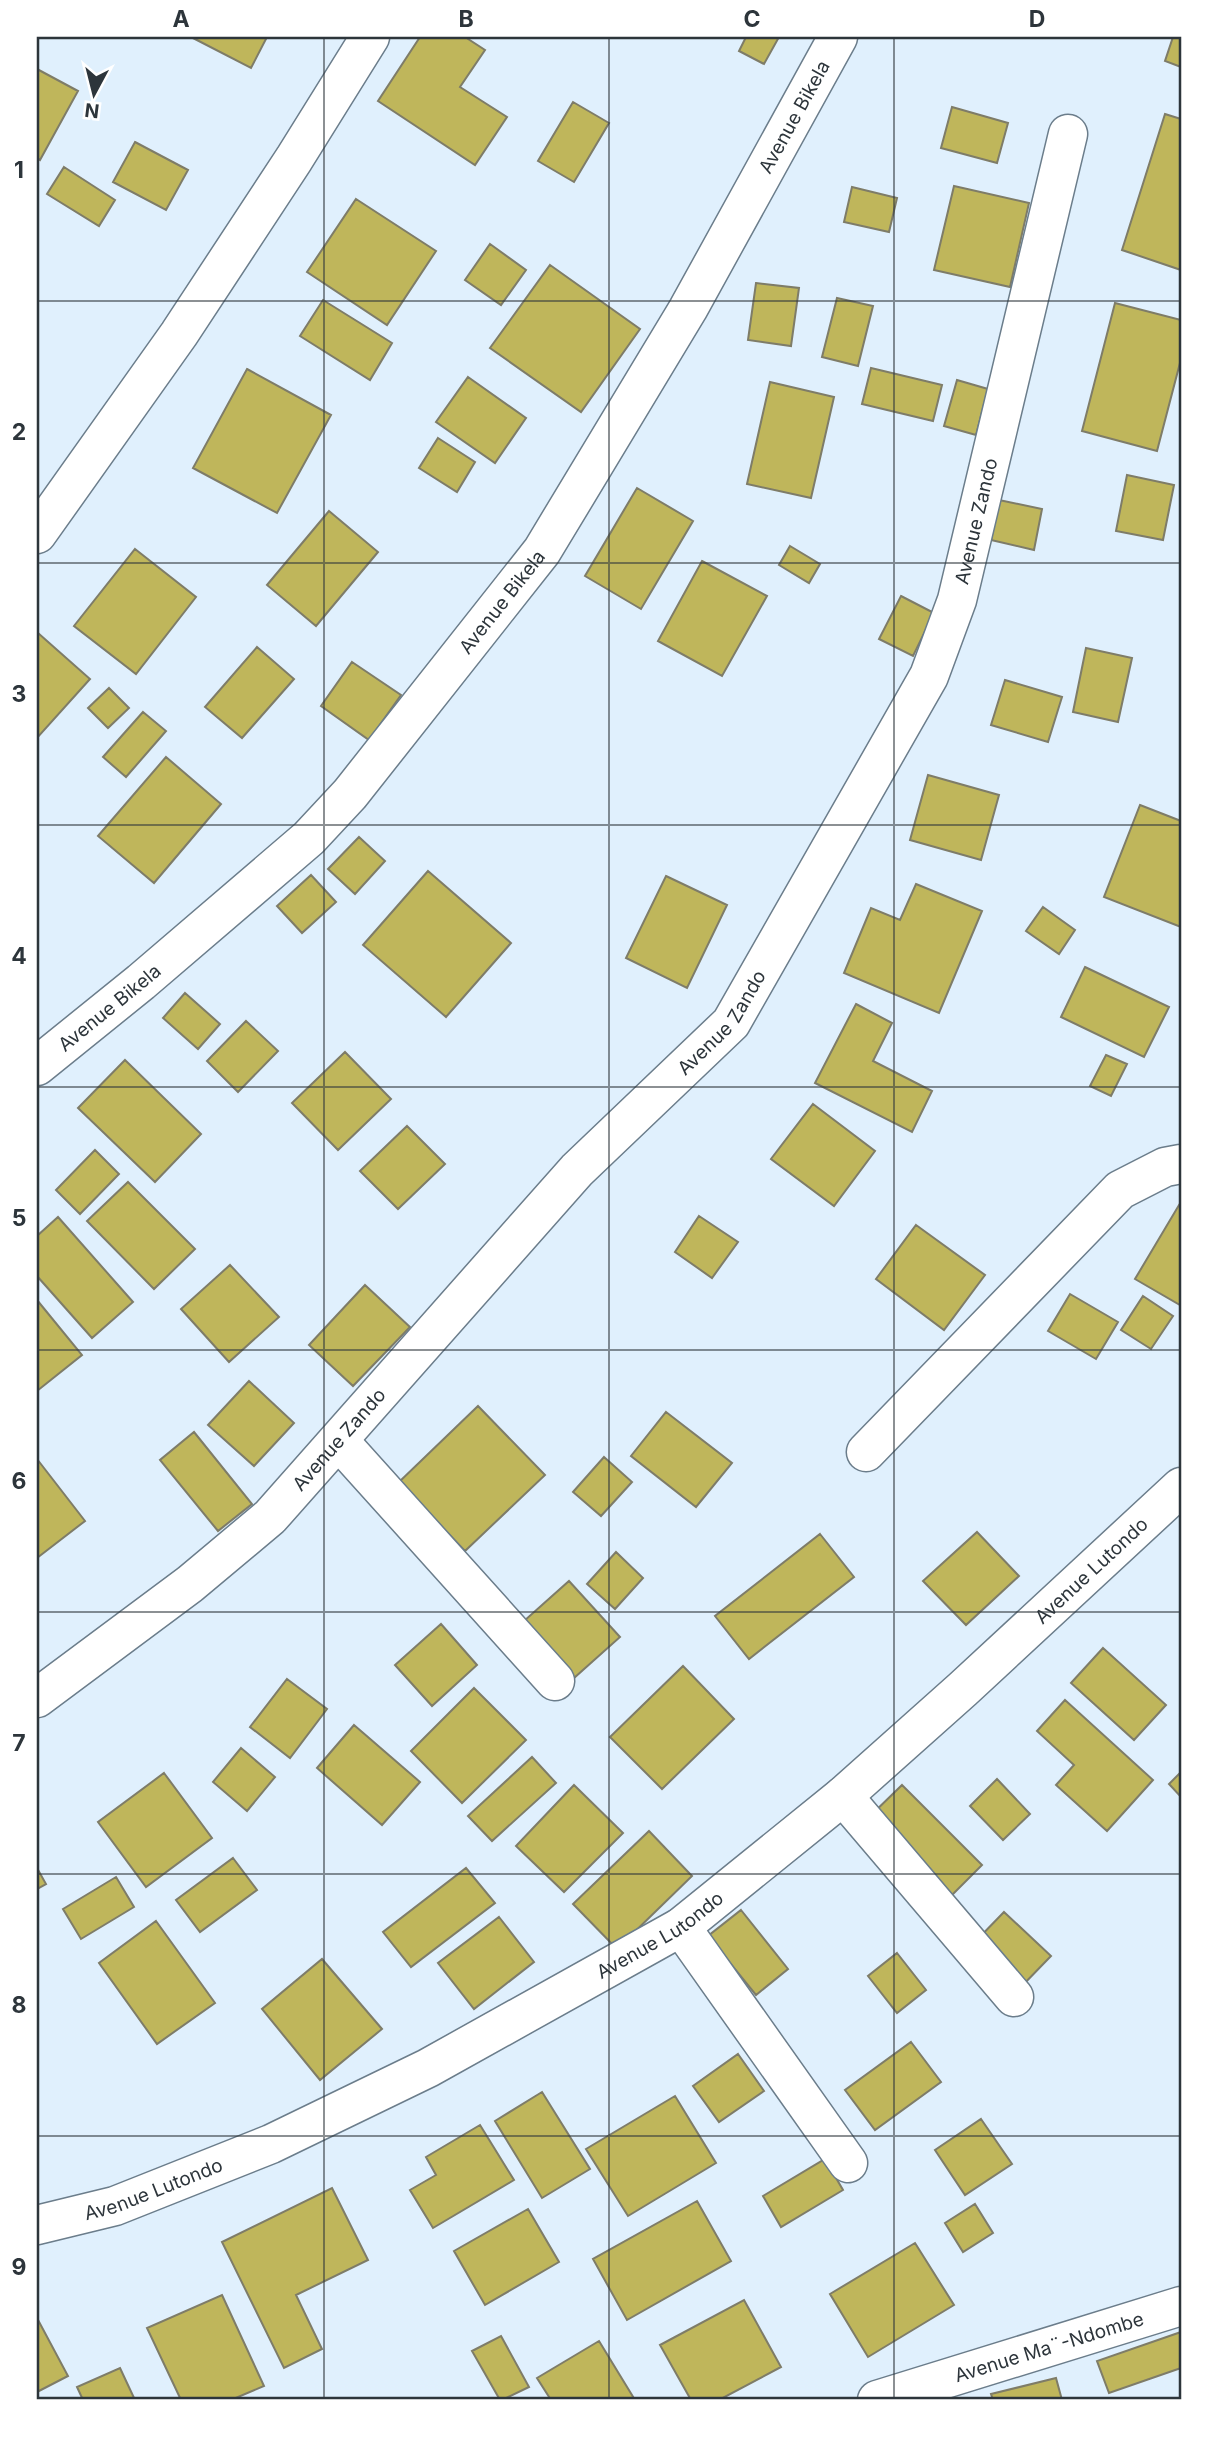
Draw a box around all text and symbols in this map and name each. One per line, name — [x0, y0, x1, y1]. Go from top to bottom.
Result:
text: A — [172, 5, 190, 33]
text: B — [458, 5, 474, 33]
text: C — [743, 5, 761, 33]
text: D — [1029, 5, 1045, 33]
street label: Avenue Bikela — [754, 56, 835, 177]
north arrow — [60, 60, 130, 130]
text: N — [83, 98, 101, 123]
text: 1 — [14, 156, 24, 184]
text: 2 — [12, 418, 26, 446]
street label: Avenue Zando — [950, 456, 1002, 587]
street label: Avenue Bikela — [454, 546, 550, 659]
text: 3 — [12, 680, 26, 708]
text: 4 — [11, 942, 27, 970]
street label: Avenue Bikela — [54, 959, 166, 1056]
street label: Avenue Zando — [673, 966, 771, 1080]
text: 5 — [12, 1204, 26, 1232]
street label: Avenue Zando — [288, 1384, 391, 1495]
text: 6 — [12, 1467, 26, 1495]
street label: Avenue Lutondo — [1030, 1513, 1153, 1629]
text: 7 — [12, 1729, 26, 1757]
street label: Avenue Lutondo — [593, 1887, 728, 1984]
text: 8 — [12, 1991, 26, 2019]
street label: Avenue Lutondo — [82, 2153, 226, 2225]
text: 9 — [12, 2253, 26, 2281]
street label: Avenue Ma¨-Ndombe — [952, 2307, 1146, 2387]

